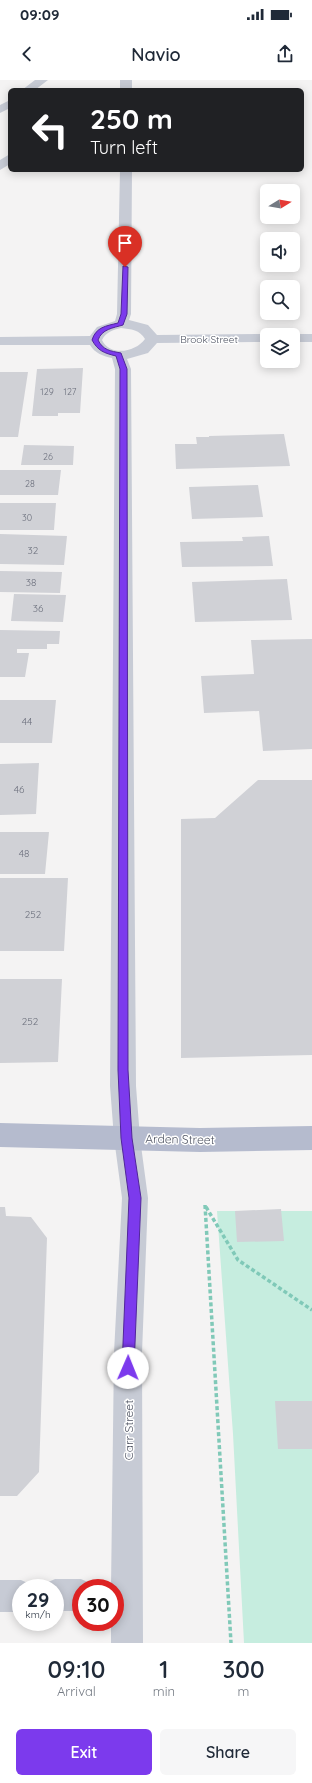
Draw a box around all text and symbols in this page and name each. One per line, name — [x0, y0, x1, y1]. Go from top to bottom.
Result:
text: 09:09 — [20, 5, 60, 24]
icon: back — [16, 43, 38, 65]
text: Navio — [131, 43, 181, 66]
icon: share — [274, 43, 296, 65]
text: 250 m — [90, 101, 173, 136]
icon: left — [24, 104, 76, 156]
text: Turn left — [90, 136, 158, 159]
north arrow — [260, 184, 300, 224]
map controls — [260, 184, 300, 368]
pin — [108, 226, 142, 267]
icon: arrive — [114, 232, 136, 254]
button: sound — [260, 232, 300, 272]
button: search — [260, 280, 300, 320]
button: layers — [260, 328, 300, 368]
street label: Brook Street — [180, 333, 238, 346]
house number: 129 — [40, 386, 54, 397]
house number: 127 — [64, 386, 77, 397]
house number: 26 — [43, 451, 53, 462]
house number: 28 — [25, 478, 35, 489]
house number: 30 — [22, 512, 32, 523]
house number: 32 — [28, 544, 39, 557]
house number: 38 — [26, 576, 36, 589]
house number: 36 — [33, 602, 44, 615]
house number: 44 — [22, 715, 32, 728]
house number: 46 — [14, 783, 25, 796]
house number: 48 — [19, 847, 29, 860]
house number: 252 — [25, 908, 42, 921]
house number: 252 — [22, 1015, 39, 1028]
street label: Arden Street — [145, 1131, 215, 1147]
position arrow — [107, 1347, 149, 1389]
street label: Carr Street — [121, 1400, 136, 1460]
speed limit sign: 30 — [72, 1579, 124, 1631]
text: 29 — [27, 1587, 49, 1612]
text: km/h — [25, 1608, 51, 1621]
text: 09:10 — [48, 1654, 105, 1684]
text: 1 — [159, 1654, 169, 1684]
text: 300 — [223, 1654, 264, 1684]
text: Arrival — [57, 1683, 96, 1699]
text: min — [153, 1683, 175, 1699]
text: m — [238, 1683, 249, 1699]
button: Exit — [16, 1729, 152, 1775]
button: Share — [160, 1729, 296, 1775]

